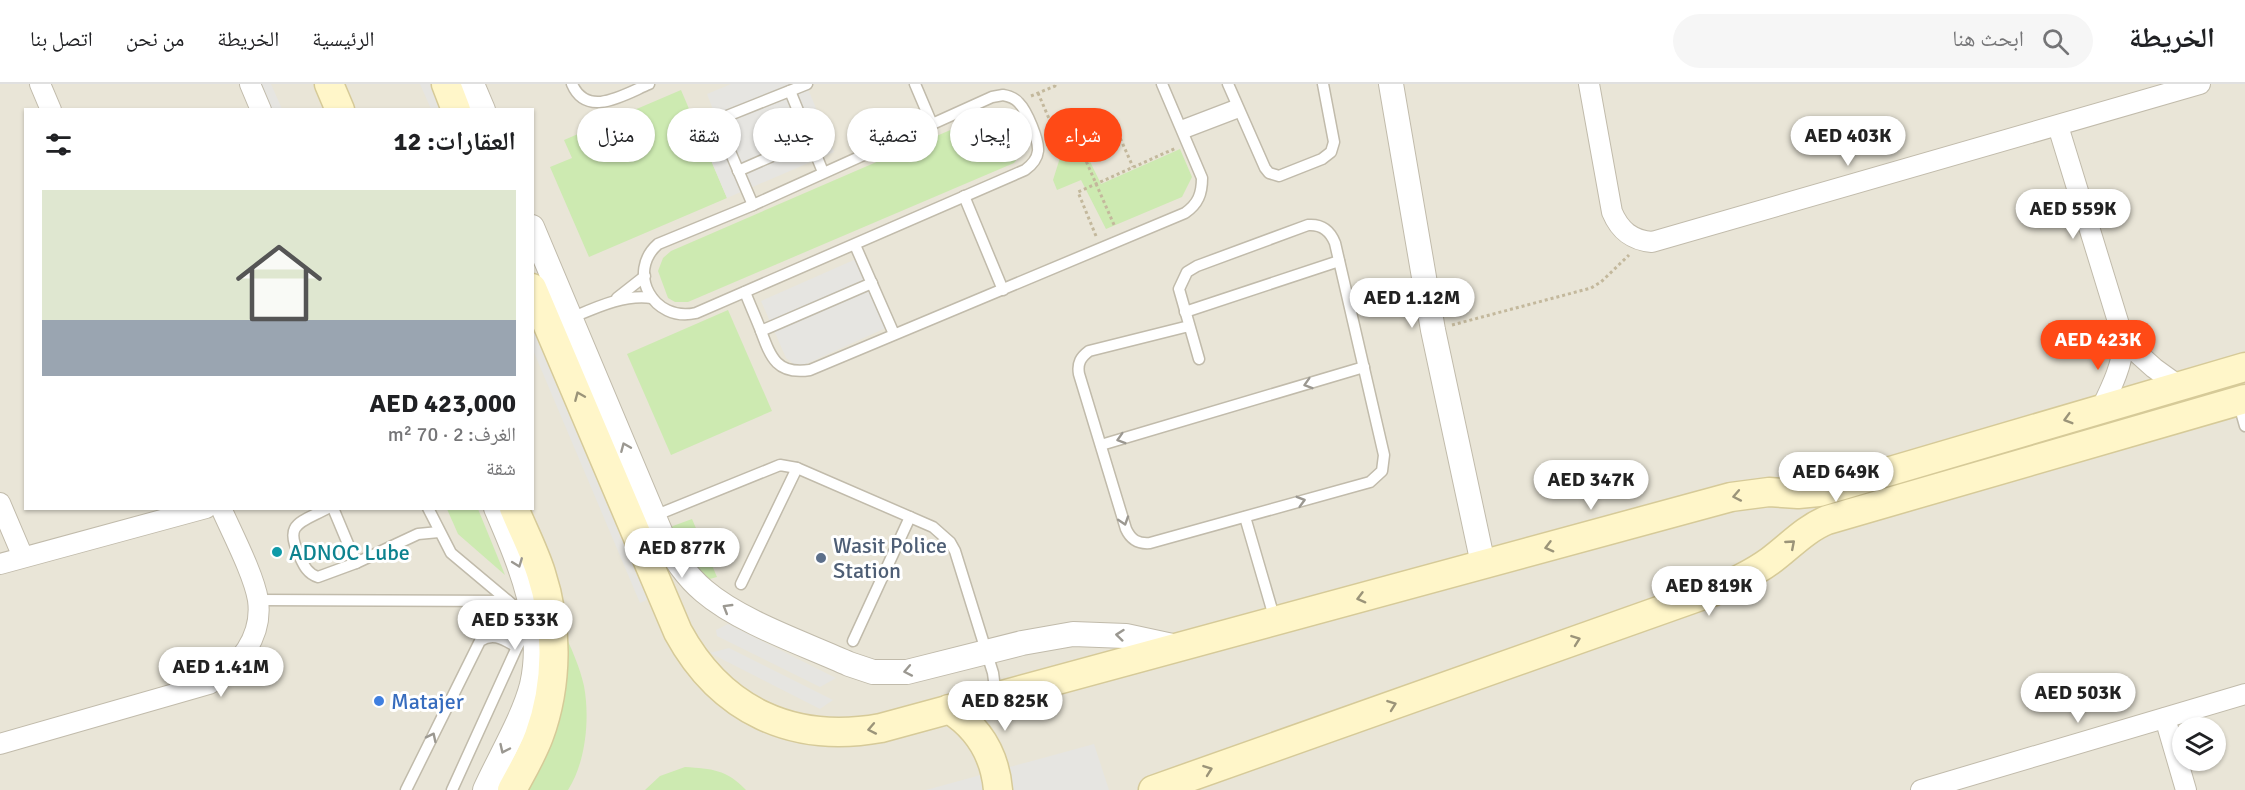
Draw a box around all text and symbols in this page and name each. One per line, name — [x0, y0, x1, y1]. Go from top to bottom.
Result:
search box — [1673, 14, 2093, 68]
text: الخريطة — [2129, 21, 2215, 55]
text: ابحث هنا — [1952, 25, 2024, 52]
icon: search — [2039, 25, 2072, 58]
text: اتصل بنا — [30, 26, 93, 52]
text: من نحن — [126, 26, 184, 52]
text: الخريطة — [217, 26, 279, 52]
text: الرئيسية — [312, 26, 374, 52]
chip: منزل — [577, 108, 655, 162]
chip: شقة — [667, 108, 741, 162]
chip: جديد — [753, 108, 835, 162]
chip: تصفية — [847, 108, 938, 162]
chip: إيجار — [950, 108, 1032, 162]
chip: شراء — [1044, 108, 1122, 162]
pin: AED 403K — [1786, 116, 1910, 167]
text: AED 403K — [1805, 123, 1891, 148]
text: العقارات: 12 — [394, 126, 516, 158]
icon: filters — [42, 128, 75, 161]
pin: AED 559K — [2011, 189, 2135, 240]
text: AED 559K — [2030, 196, 2116, 221]
icon: home — [225, 229, 333, 337]
pin: AED 1.12M — [1343, 278, 1481, 329]
text: AED 1.12M — [1364, 285, 1460, 310]
pin: AED 423K — [2036, 320, 2160, 371]
text: AED 423K — [2055, 327, 2141, 352]
one-way arrow — [1303, 377, 1314, 389]
text: AED 423,000 — [370, 388, 516, 420]
one-way arrow — [574, 392, 586, 403]
one-way arrow — [2063, 412, 2074, 424]
text: الغرف: 2 · 70 m² — [388, 422, 516, 447]
one-way arrow — [1116, 432, 1127, 444]
one-way arrow — [620, 442, 632, 453]
pin: AED 649K — [1774, 452, 1898, 503]
text: شقة — [486, 456, 516, 481]
text: AED 649K — [1793, 459, 1879, 484]
pin: AED 347K — [1529, 460, 1653, 511]
text: AED 347K — [1548, 467, 1634, 492]
one-way arrow — [1732, 489, 1742, 502]
one-way arrow — [1296, 496, 1306, 508]
one-way arrow — [1117, 515, 1129, 526]
pin: AED 877K — [620, 528, 744, 579]
place label: Wasit Police Station — [833, 532, 947, 584]
text: AED 877K — [639, 535, 725, 560]
place label: ADNOC Lube — [289, 539, 410, 566]
one-way arrow — [1544, 539, 1554, 552]
one-way arrow — [1784, 540, 1795, 551]
marker: ADNOC Lube — [270, 545, 284, 559]
marker: Wasit Police Station — [814, 551, 828, 565]
one-way arrow — [510, 557, 523, 568]
pin: AED 819K — [1647, 566, 1771, 617]
text: AED 819K — [1666, 573, 1752, 598]
one-way arrow — [1356, 590, 1366, 603]
pin: AED 533K — [453, 600, 577, 651]
one-way arrow — [723, 603, 733, 615]
text: AED 533K — [472, 607, 558, 632]
one-way arrow — [1115, 629, 1124, 642]
one-way arrow — [1570, 634, 1581, 647]
pin: AED 1.41M — [152, 647, 290, 698]
text: AED 1.41M — [173, 654, 269, 679]
one-way arrow — [903, 664, 913, 677]
pin: AED 503K — [2016, 673, 2140, 724]
text: AED 503K — [2035, 680, 2121, 705]
pin: AED 825K — [943, 681, 1067, 732]
place label: Matajer — [391, 688, 464, 715]
text: AED 825K — [962, 688, 1048, 713]
marker: Matajer — [372, 694, 386, 708]
one-way arrow — [1386, 699, 1397, 712]
map controls — [2172, 717, 2226, 771]
button: layers — [2172, 717, 2226, 771]
one-way arrow — [867, 722, 877, 735]
one-way arrow — [424, 733, 436, 744]
one-way arrow — [500, 743, 512, 754]
one-way arrow — [1203, 765, 1213, 778]

